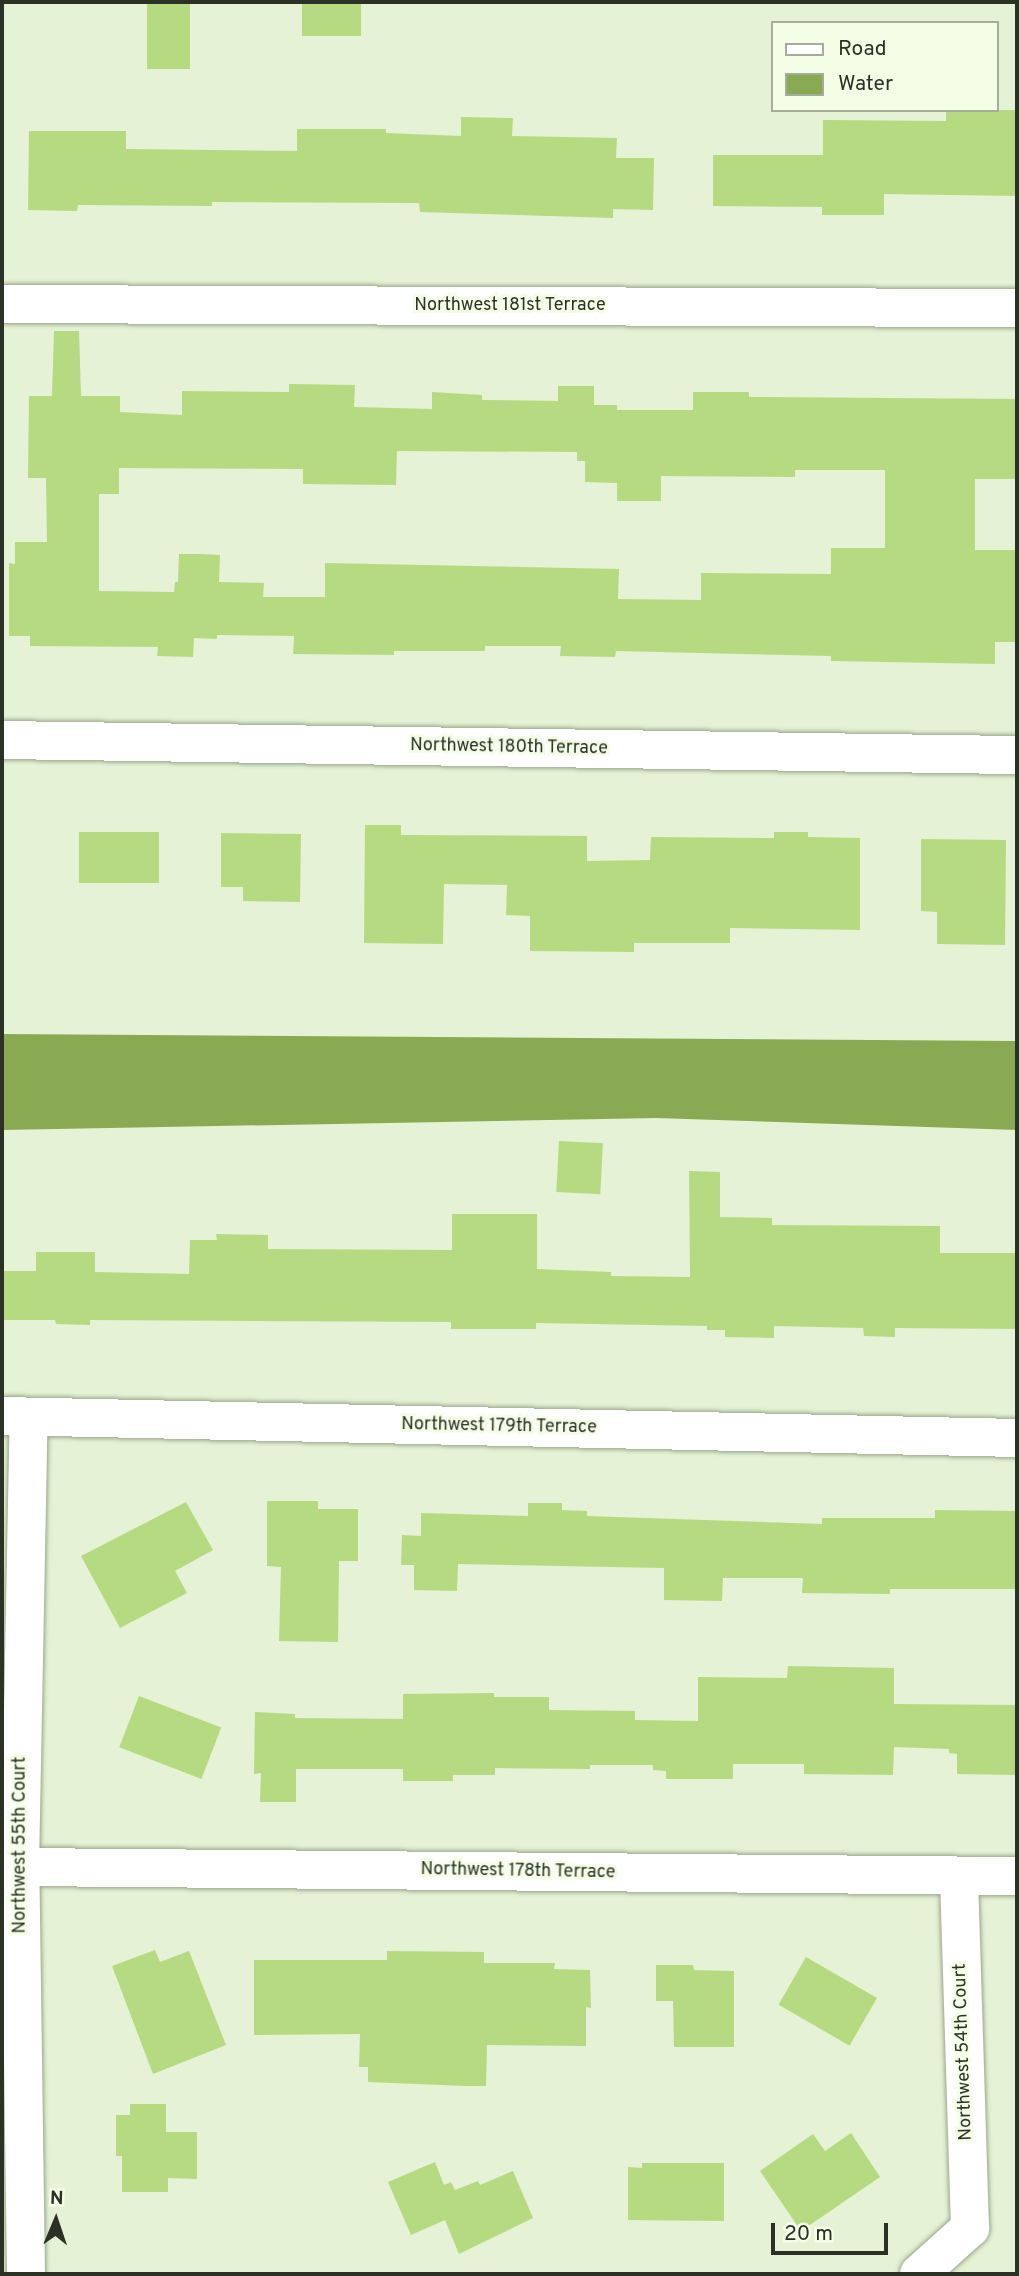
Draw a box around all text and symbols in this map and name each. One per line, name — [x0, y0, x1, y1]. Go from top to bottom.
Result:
legend — [771, 21, 998, 112]
text: Road — [838, 36, 887, 63]
text: Water — [838, 71, 893, 98]
street label: Northwest 181st Terrace — [414, 295, 606, 317]
street label: Northwest 180th Terrace — [410, 735, 608, 761]
street label: Northwest 179th Terrace — [401, 1414, 597, 1440]
street label: Northwest 55th Court — [10, 1756, 32, 1934]
street label: Northwest 178th Terrace — [420, 1859, 616, 1885]
street label: Northwest 54th Court — [950, 1963, 978, 2141]
north arrow — [21, 2185, 91, 2255]
text: N — [49, 2187, 64, 2211]
scale bar — [774, 2210, 891, 2254]
text: 20 m — [784, 2221, 833, 2248]

